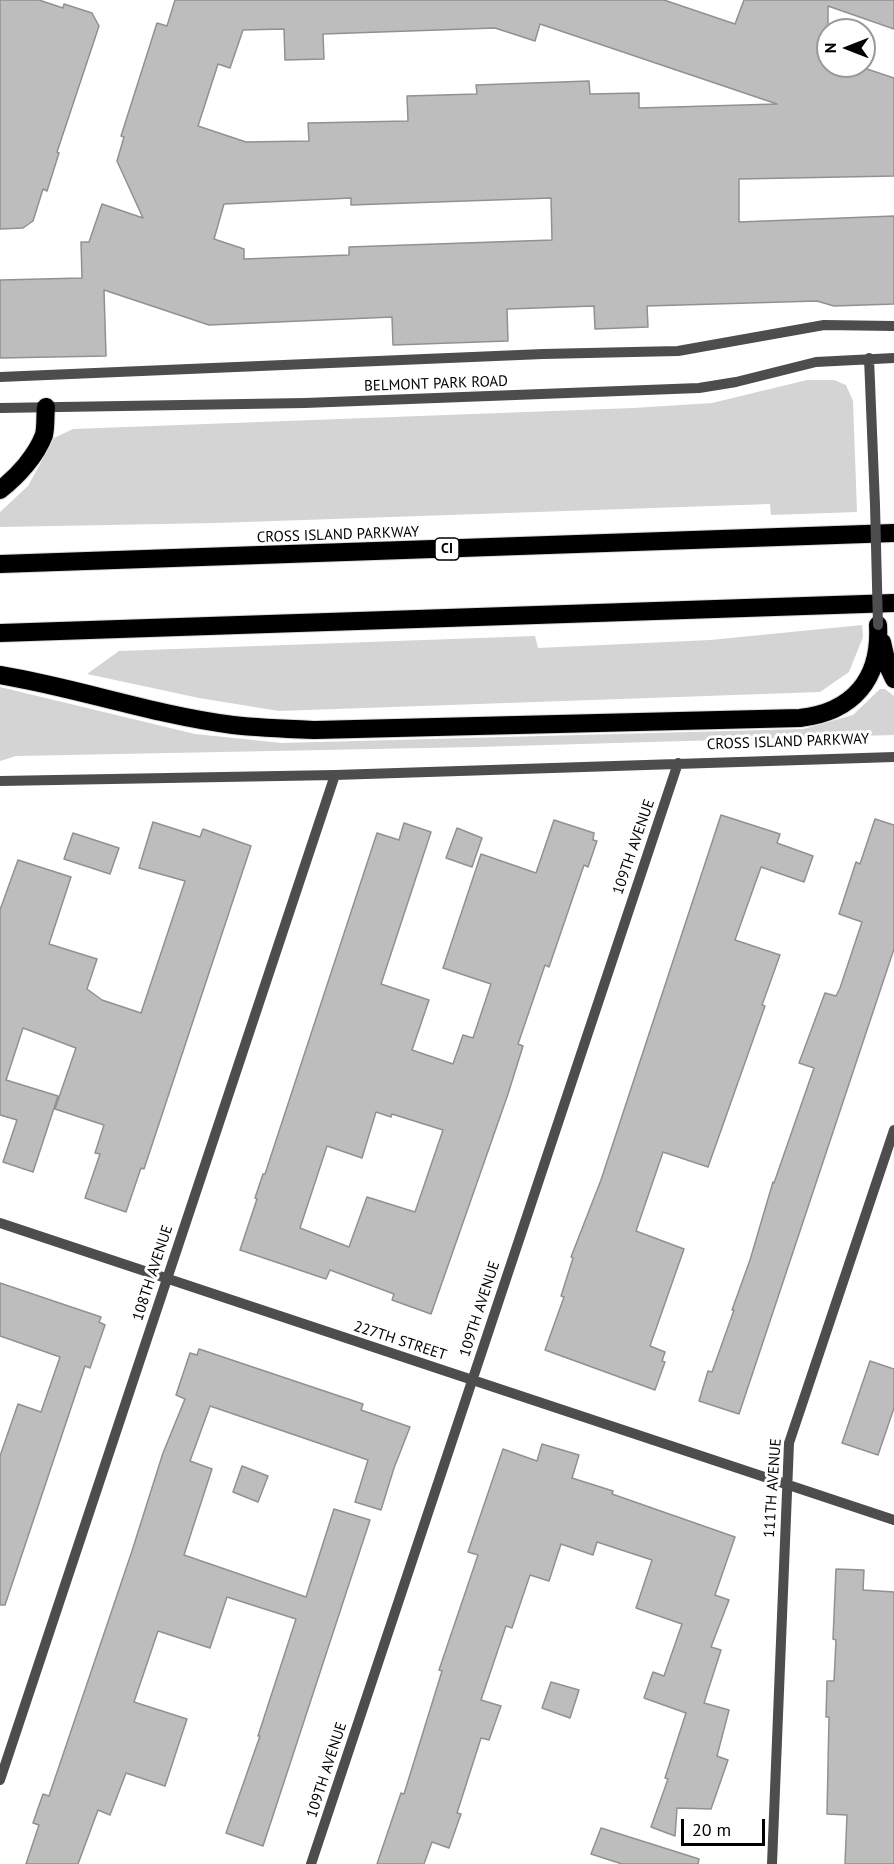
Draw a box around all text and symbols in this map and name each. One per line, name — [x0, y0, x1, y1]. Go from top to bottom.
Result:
north arrow — [816, 18, 876, 78]
text: N — [820, 43, 840, 53]
street label: BELMONT PARK ROAD — [364, 372, 508, 396]
street label: CROSS ISLAND PARKWAY — [257, 523, 419, 547]
road number: CI — [435, 538, 459, 560]
street label: CROSS ISLAND PARKWAY — [707, 730, 869, 754]
street label: 109TH AVENUE — [609, 797, 659, 897]
street label: 108TH AVENUE — [129, 1223, 177, 1323]
street label: 109TH AVENUE — [456, 1259, 504, 1359]
street label: 227TH STREET — [351, 1318, 449, 1364]
street label: 111TH AVENUE — [761, 1438, 785, 1538]
street label: 109TH AVENUE — [303, 1720, 351, 1820]
scale bar — [684, 1807, 768, 1845]
text: 20 m — [692, 1818, 731, 1841]

